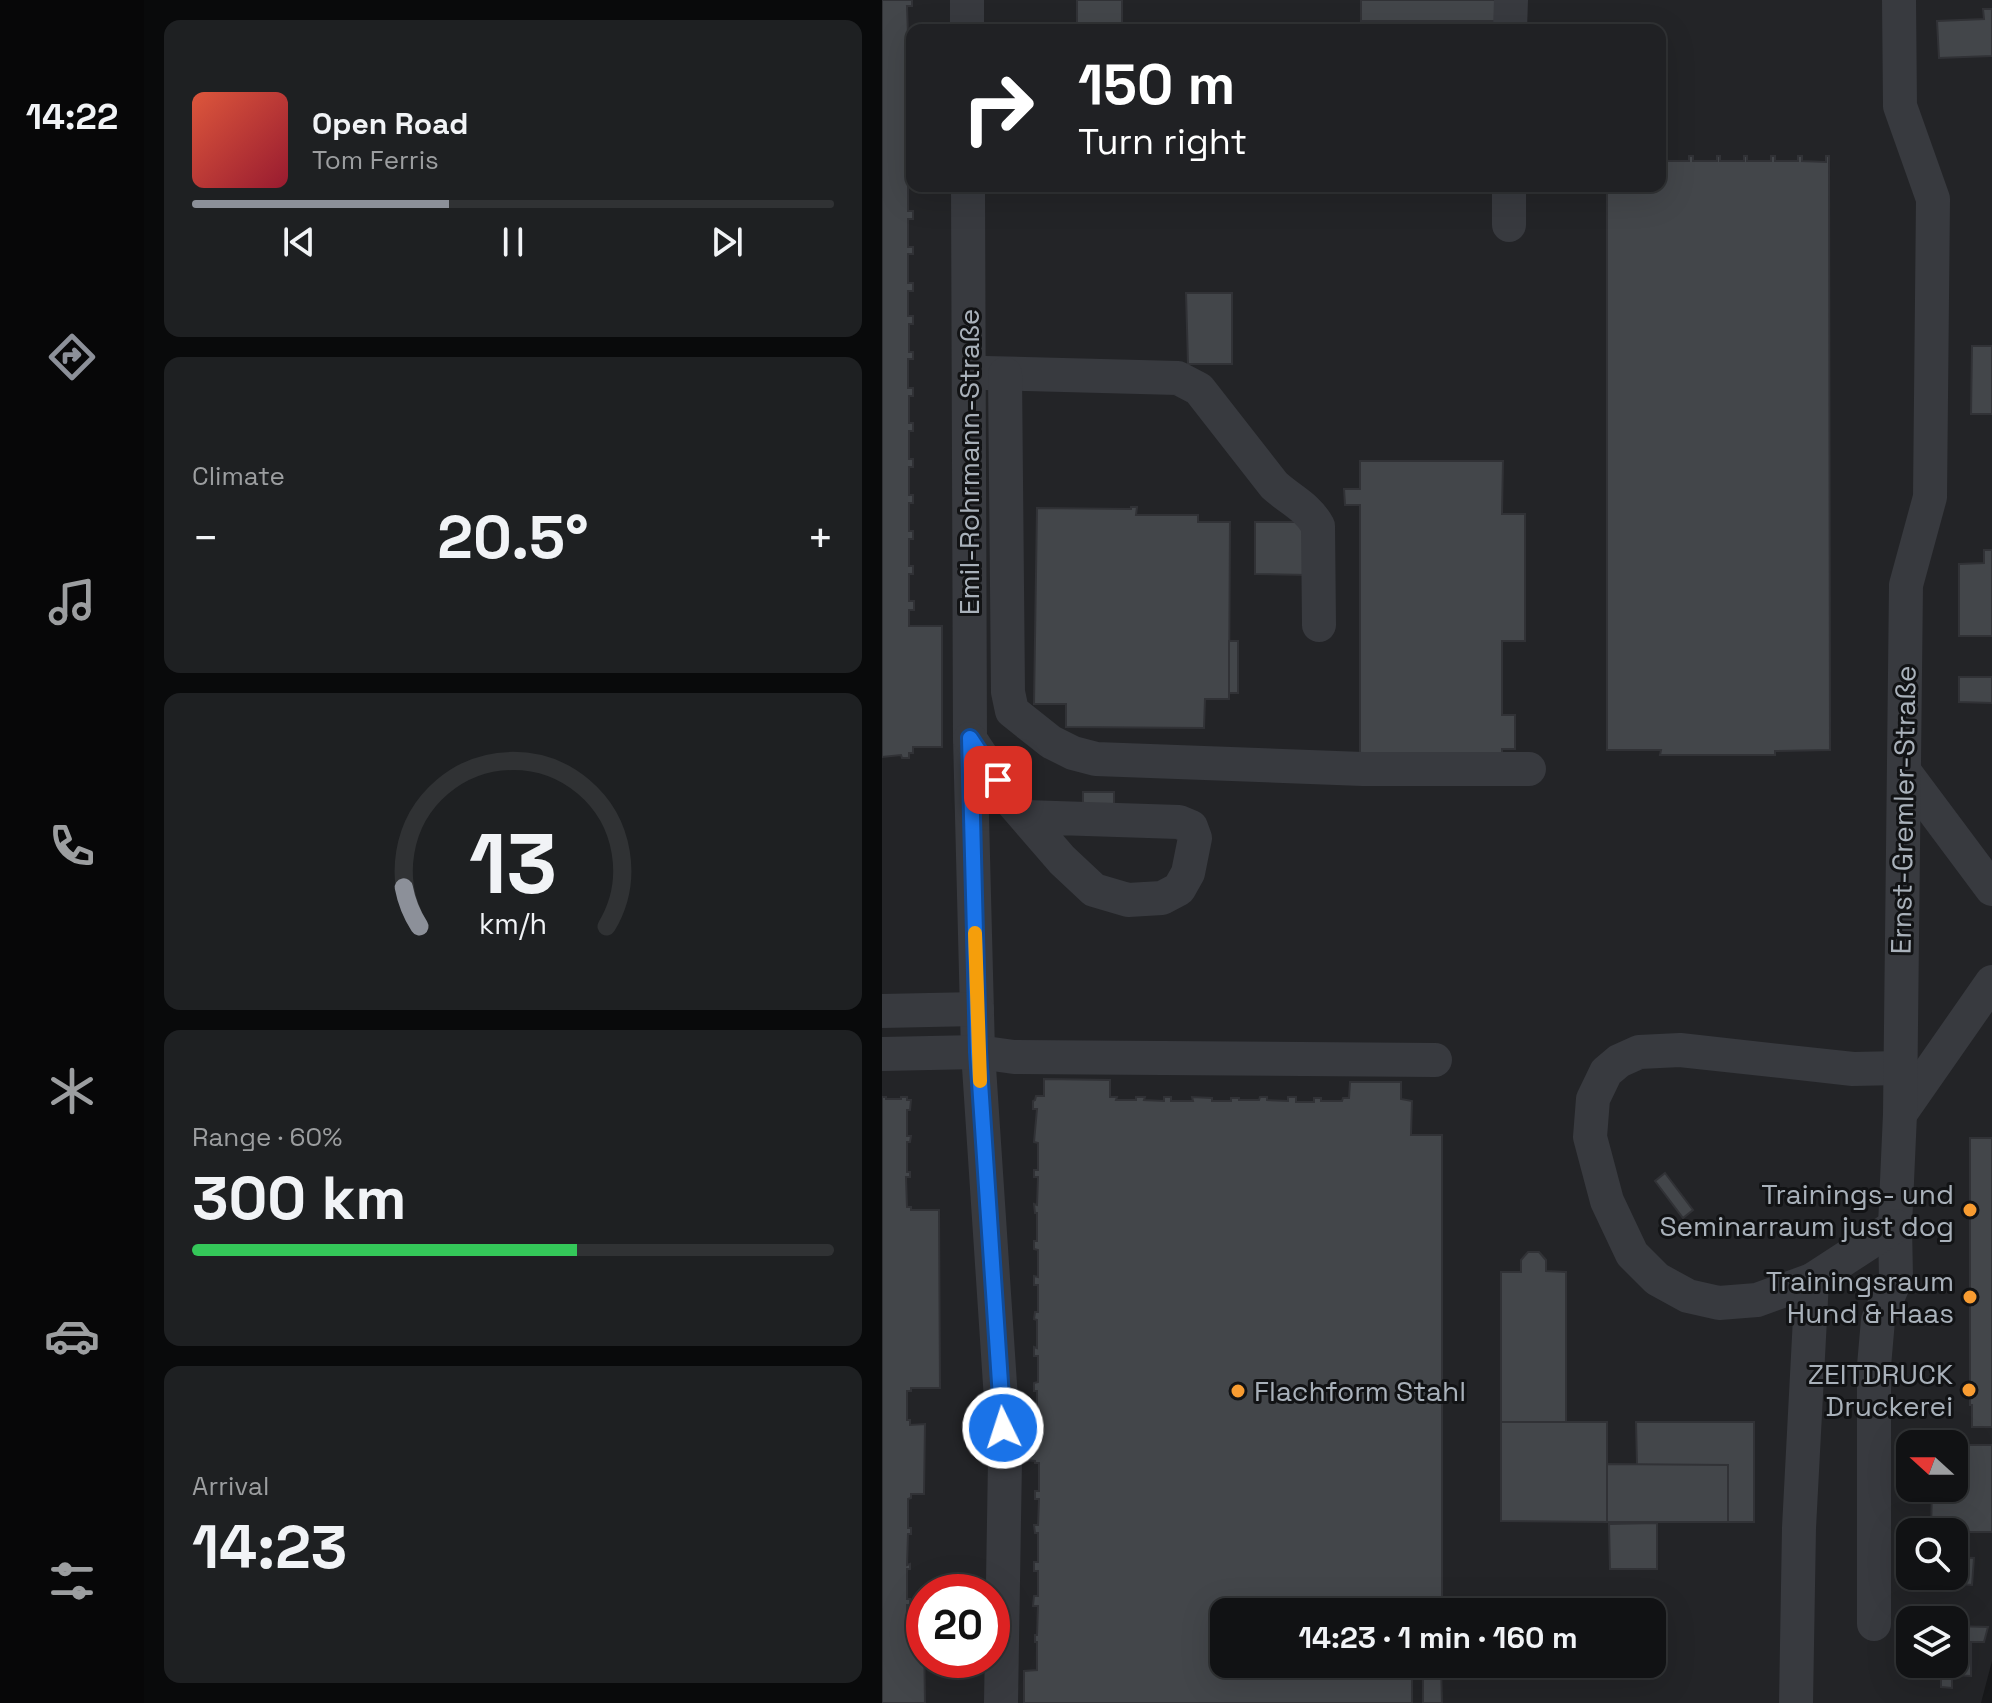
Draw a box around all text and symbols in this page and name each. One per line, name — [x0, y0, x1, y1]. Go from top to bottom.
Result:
text: 150 m — [1078, 49, 1235, 120]
icon: right — [946, 56, 1050, 160]
text: 14:22 — [26, 94, 118, 140]
text: Open Road — [312, 104, 468, 143]
text: Turn right — [1078, 119, 1247, 165]
text: Tom Ferris — [312, 143, 439, 177]
icon: previous — [277, 220, 321, 264]
icon: pause — [491, 220, 535, 264]
icon: next — [705, 220, 749, 264]
street label: Emil-Rohrmann-Straße — [951, 309, 987, 615]
icon: directions — [44, 329, 100, 385]
text: Climate — [192, 459, 285, 493]
text: 20.5° — [437, 499, 589, 576]
text: − — [192, 510, 219, 566]
text: + — [807, 510, 834, 566]
icon: music — [44, 574, 100, 630]
street label: Ernst-Gremler-Straße — [1882, 665, 1924, 955]
pin — [964, 746, 1032, 814]
icon: arrive — [976, 758, 1020, 802]
text: 13 — [469, 811, 557, 917]
icon: phone — [44, 818, 100, 874]
text: km/h — [479, 907, 547, 943]
icon: climate — [44, 1063, 100, 1119]
text: Range · 60% — [192, 1120, 342, 1154]
text: 300 km — [192, 1160, 407, 1237]
place label: Trainings- und Seminarraum just dog — [1659, 1176, 1954, 1244]
marker: Trainings- und Seminarraum just dog — [1961, 1201, 1979, 1219]
place label: Trainingsraum Hund & Haas — [1766, 1263, 1954, 1331]
marker: Trainingsraum Hund & Haas — [1961, 1288, 1979, 1306]
icon: car — [44, 1308, 100, 1364]
place label: ZEITDRUCK Druckerei — [1808, 1356, 1953, 1424]
place label: Flachform Stahl — [1254, 1373, 1466, 1409]
marker: ZEITDRUCK Druckerei — [1960, 1381, 1978, 1399]
marker: Flachform Stahl — [1229, 1382, 1247, 1400]
position arrow — [961, 1386, 1045, 1470]
north arrow — [1896, 1430, 1968, 1502]
map controls — [1896, 1430, 1968, 1678]
text: Arrival — [192, 1469, 269, 1503]
text: 14:23 — [192, 1509, 347, 1586]
button: search — [1896, 1518, 1968, 1590]
icon: filters — [44, 1553, 100, 1609]
speed limit sign: 20 — [906, 1574, 1010, 1678]
button: layers — [1896, 1606, 1968, 1678]
text: 14:23 · 1 min · 160 m — [1298, 1618, 1578, 1657]

